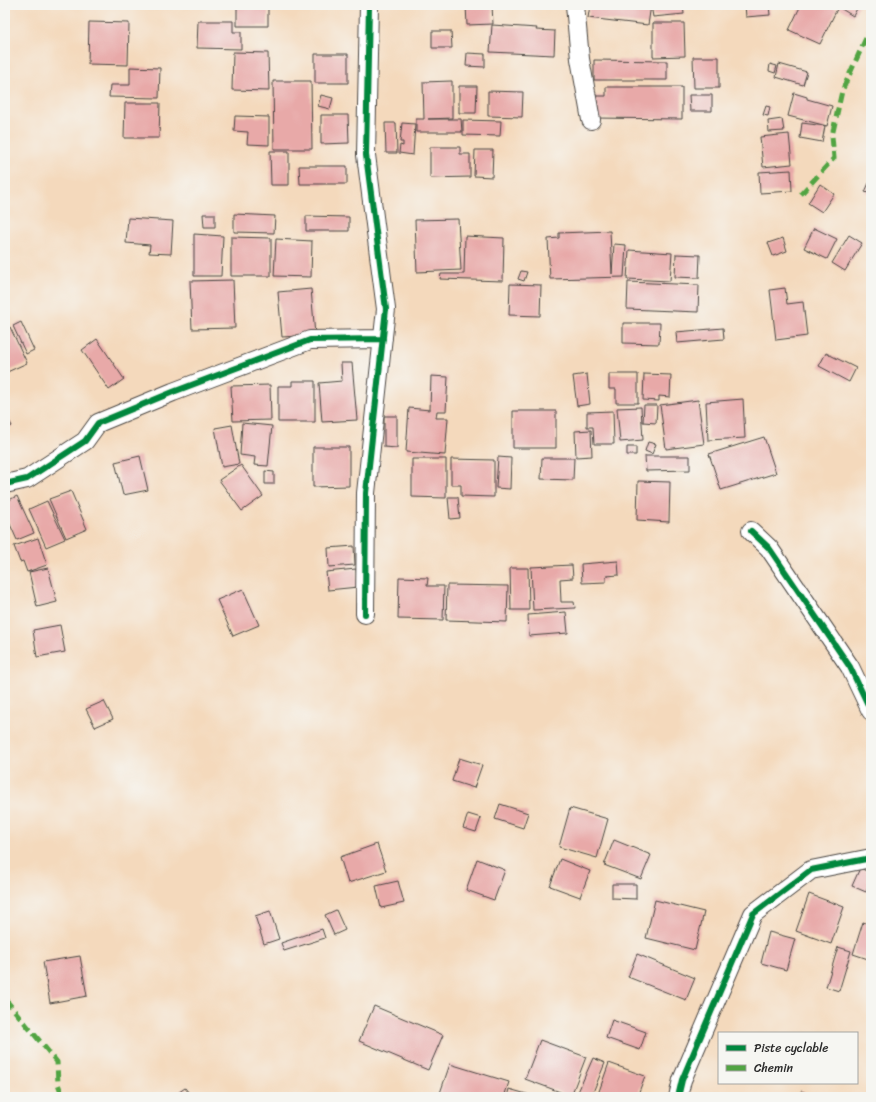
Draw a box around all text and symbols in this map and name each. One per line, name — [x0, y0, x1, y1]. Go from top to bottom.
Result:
legend — [718, 1032, 858, 1084]
text: Piste cyclable — [754, 1037, 828, 1059]
text: Chemin — [754, 1057, 793, 1079]

